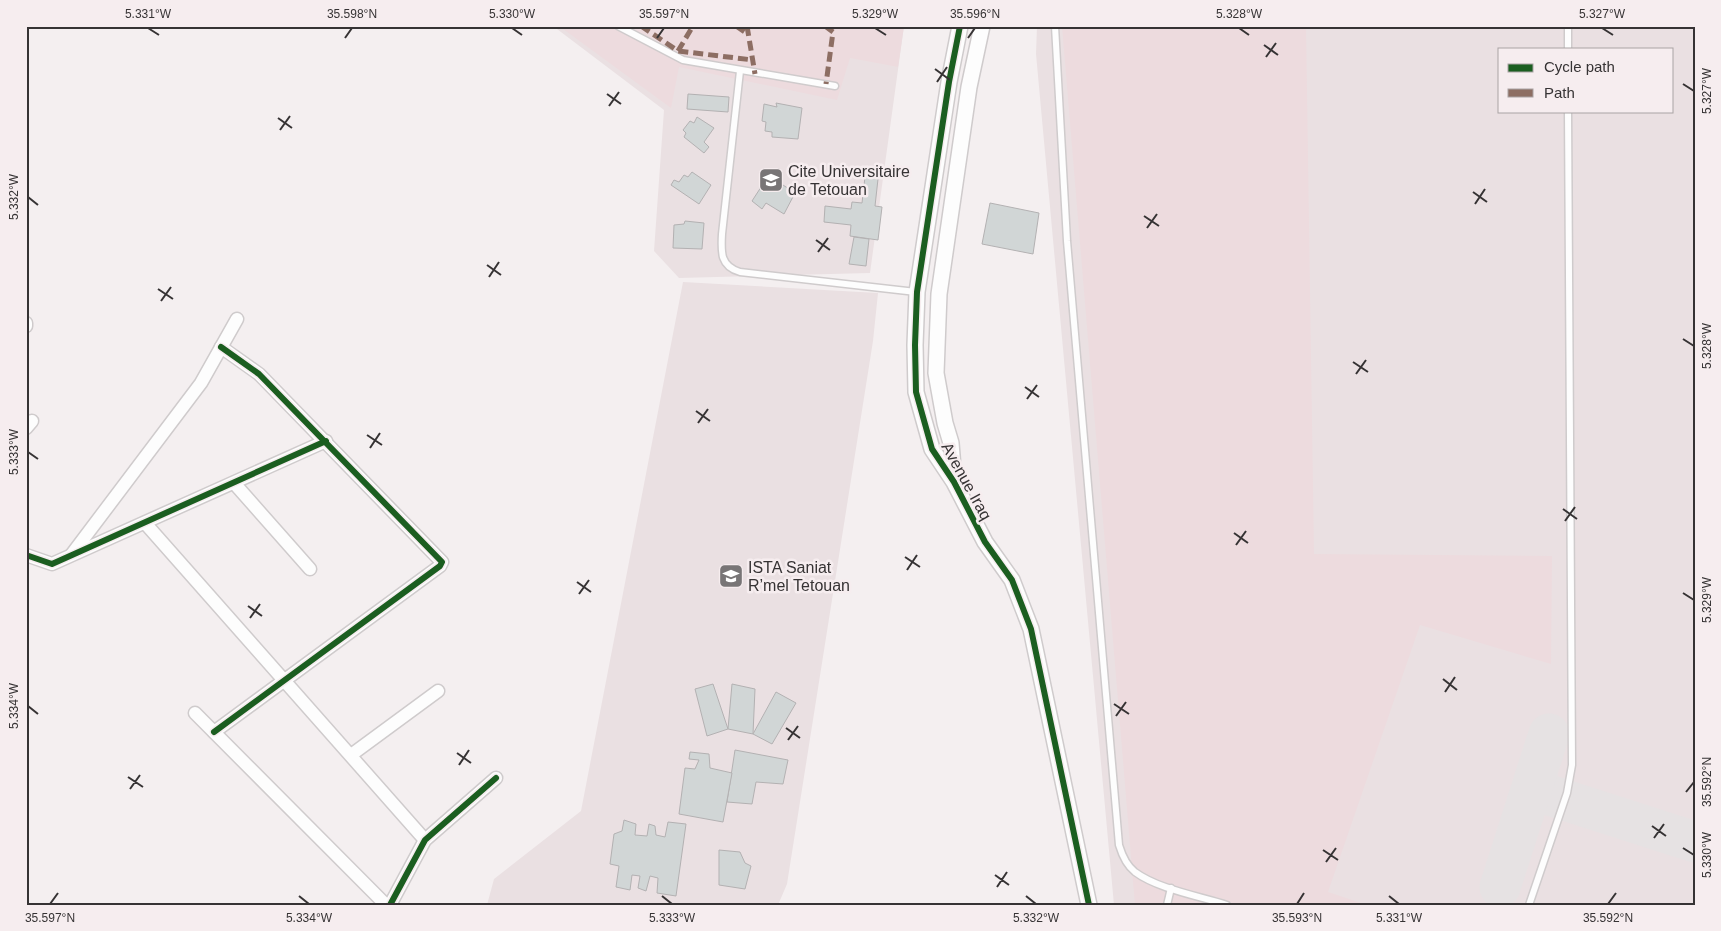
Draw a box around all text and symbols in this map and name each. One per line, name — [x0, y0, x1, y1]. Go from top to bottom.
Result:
text: 5.331°W — [125, 7, 172, 21]
text: 35.598°N — [327, 7, 377, 21]
text: 5.330°W — [489, 7, 536, 21]
text: 35.597°N — [639, 7, 689, 21]
text: 5.329°W — [852, 7, 899, 21]
text: 35.596°N — [950, 7, 1000, 21]
text: 5.328°W — [1216, 7, 1263, 21]
text: 5.327°W — [1579, 7, 1626, 21]
legend — [1498, 48, 1674, 112]
text: Cycle path — [1544, 58, 1615, 75]
text: 5.327°W — [1700, 67, 1714, 114]
text: Path — [1544, 84, 1575, 101]
place label: Cite Universitaire de Tetouan — [788, 163, 910, 198]
school or university icon: Cite Universitaire de Tetouan — [758, 167, 784, 193]
text: 5.332°W — [7, 173, 21, 220]
text: 5.328°W — [1700, 322, 1714, 369]
text: 5.333°W — [7, 428, 21, 475]
street label: Avenue Iraq — [938, 440, 995, 523]
place label: ISTA Saniat R’mel Tetouan — [748, 559, 850, 594]
school or university icon: ISTA Saniat R’mel Tetouan — [718, 563, 744, 589]
text: 5.329°W — [1700, 576, 1714, 623]
text: 5.334°W — [7, 682, 21, 729]
text: 35.592°N — [1700, 757, 1714, 807]
text: 5.330°W — [1700, 831, 1714, 878]
text: 35.597°N — [25, 911, 75, 925]
text: 5.334°W — [286, 911, 333, 925]
text: 5.333°W — [649, 911, 696, 925]
text: 5.332°W — [1013, 911, 1060, 925]
text: 35.593°N — [1272, 911, 1322, 925]
text: 5.331°W — [1376, 911, 1423, 925]
text: 35.592°N — [1583, 911, 1633, 925]

